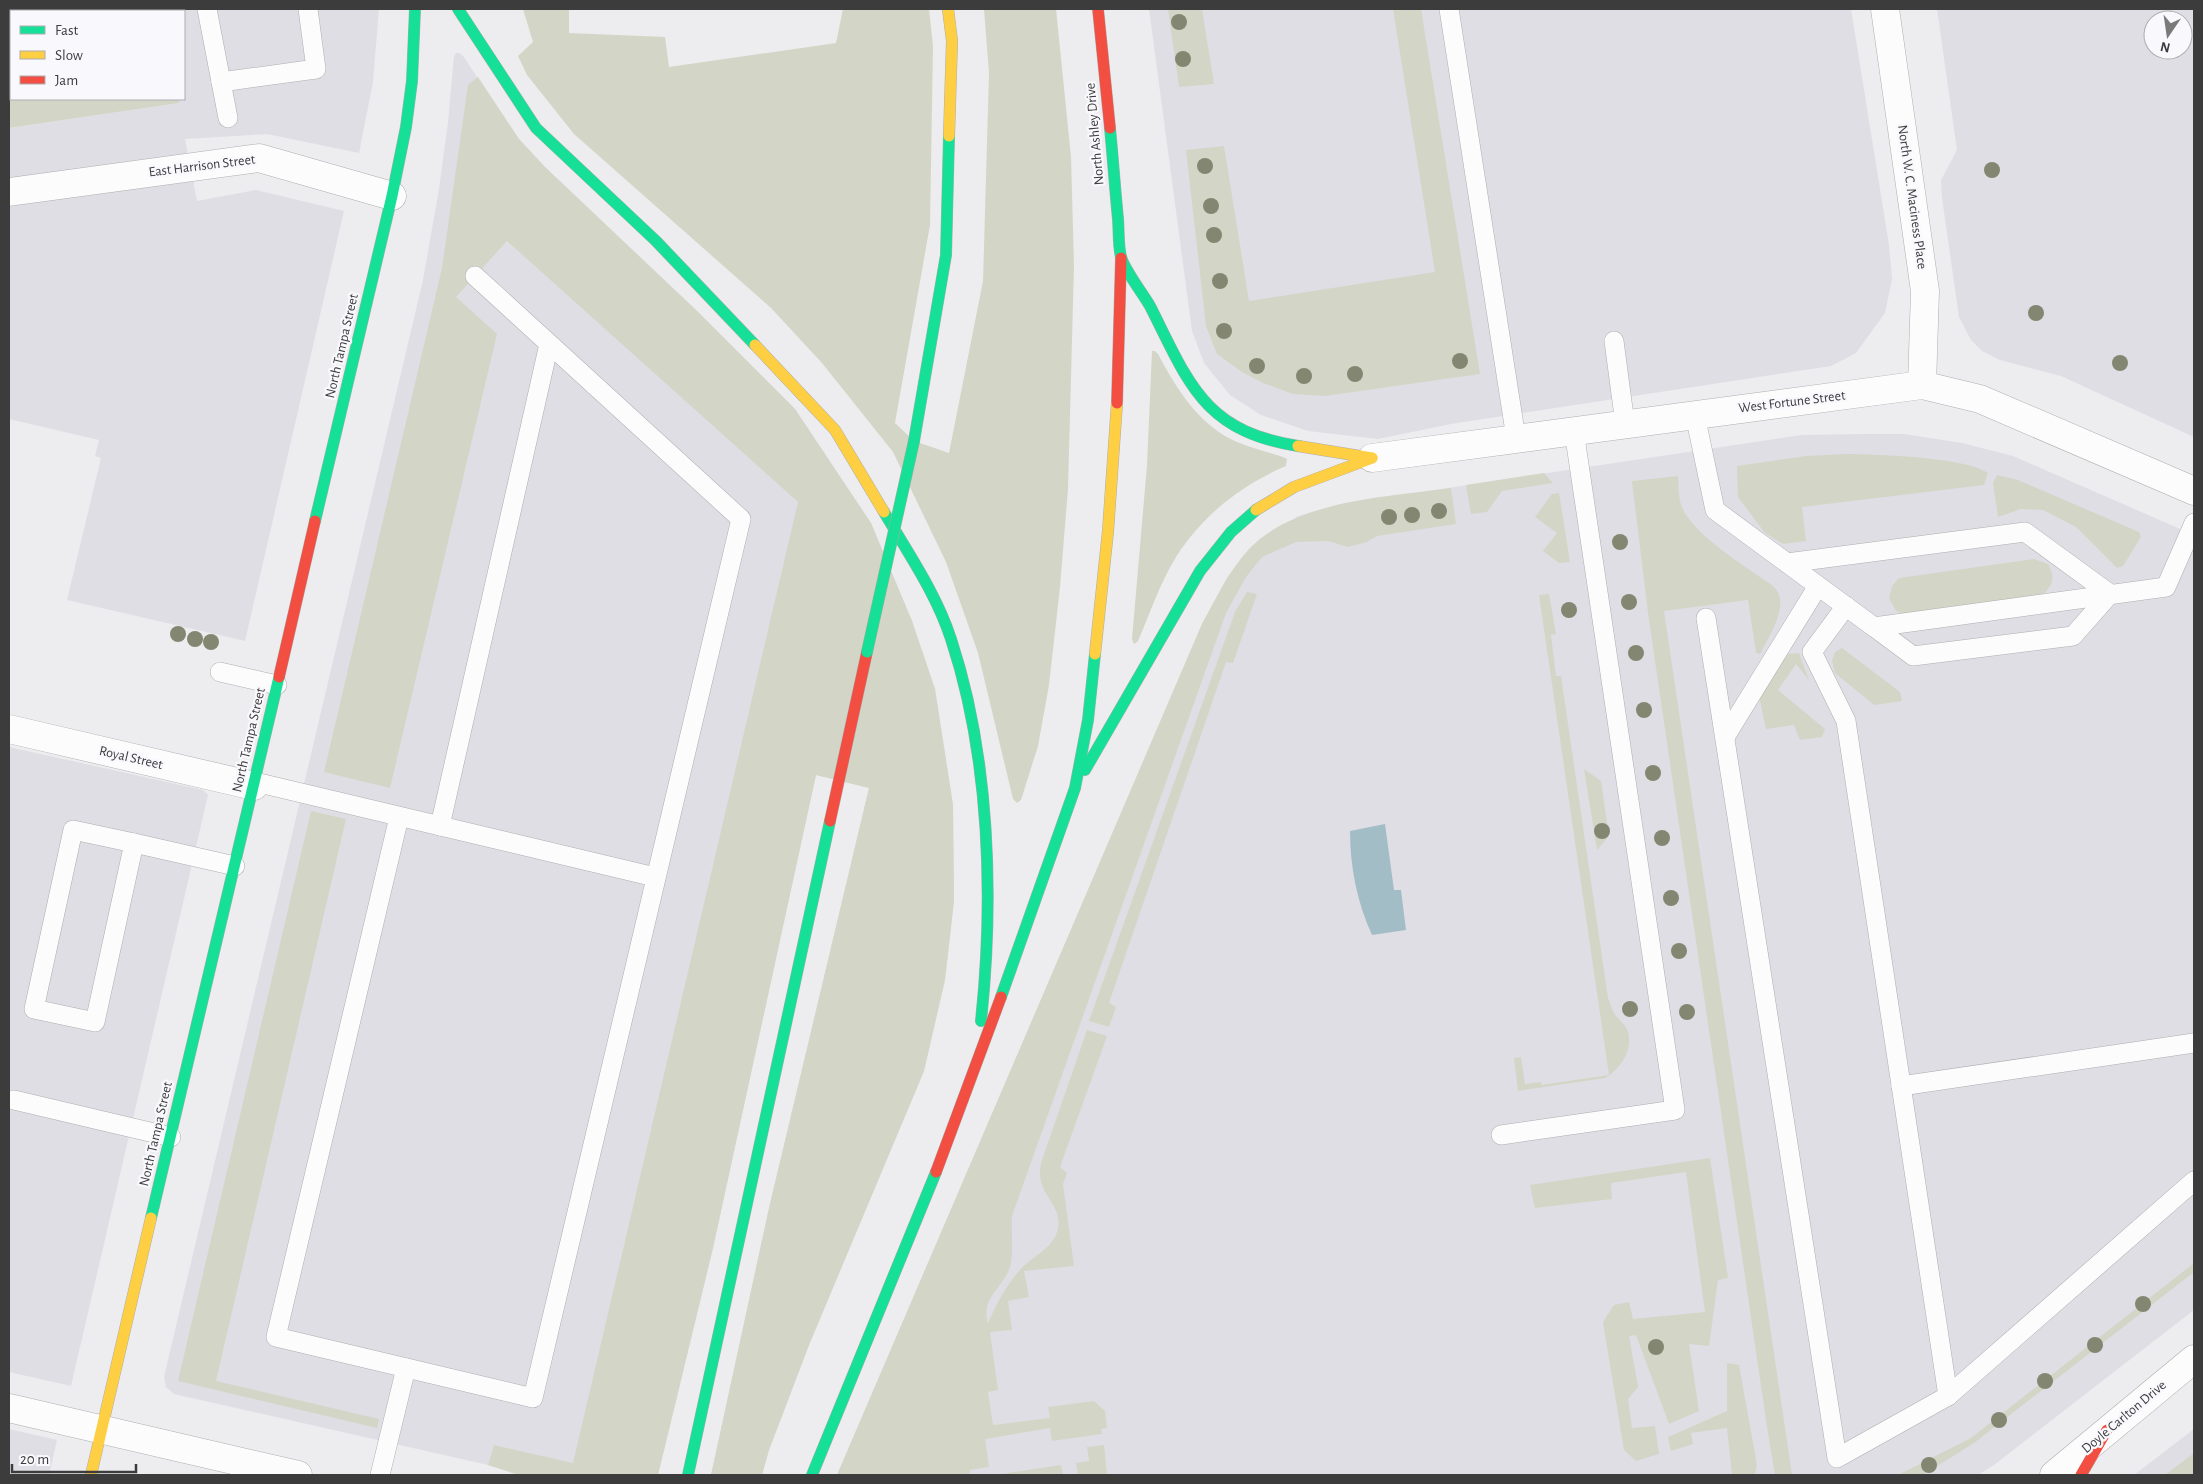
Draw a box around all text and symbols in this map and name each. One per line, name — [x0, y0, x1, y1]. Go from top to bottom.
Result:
legend — [10, 10, 185, 100]
north arrow — [2143, 10, 2193, 60]
text: Fast — [55, 23, 79, 38]
text: N — [2159, 39, 2172, 55]
text: Slow — [55, 48, 83, 63]
text: Jam — [55, 73, 78, 88]
street label: North Ashley Drive — [1084, 82, 1106, 186]
street label: North W. C. Maciness Place — [1895, 124, 1929, 270]
street label: East Harrison Street — [148, 152, 257, 179]
street label: North Tampa Street — [323, 292, 361, 400]
street label: West Fortune Street — [1738, 388, 1847, 416]
street label: North Tampa Street — [230, 686, 268, 794]
street label: Royal Street — [98, 744, 165, 772]
street label: North Tampa Street — [137, 1080, 175, 1188]
street label: Doyle Carlton Drive — [2079, 1378, 2169, 1456]
scale bar — [12, 1442, 136, 1474]
text: 20 m — [20, 1452, 49, 1467]

